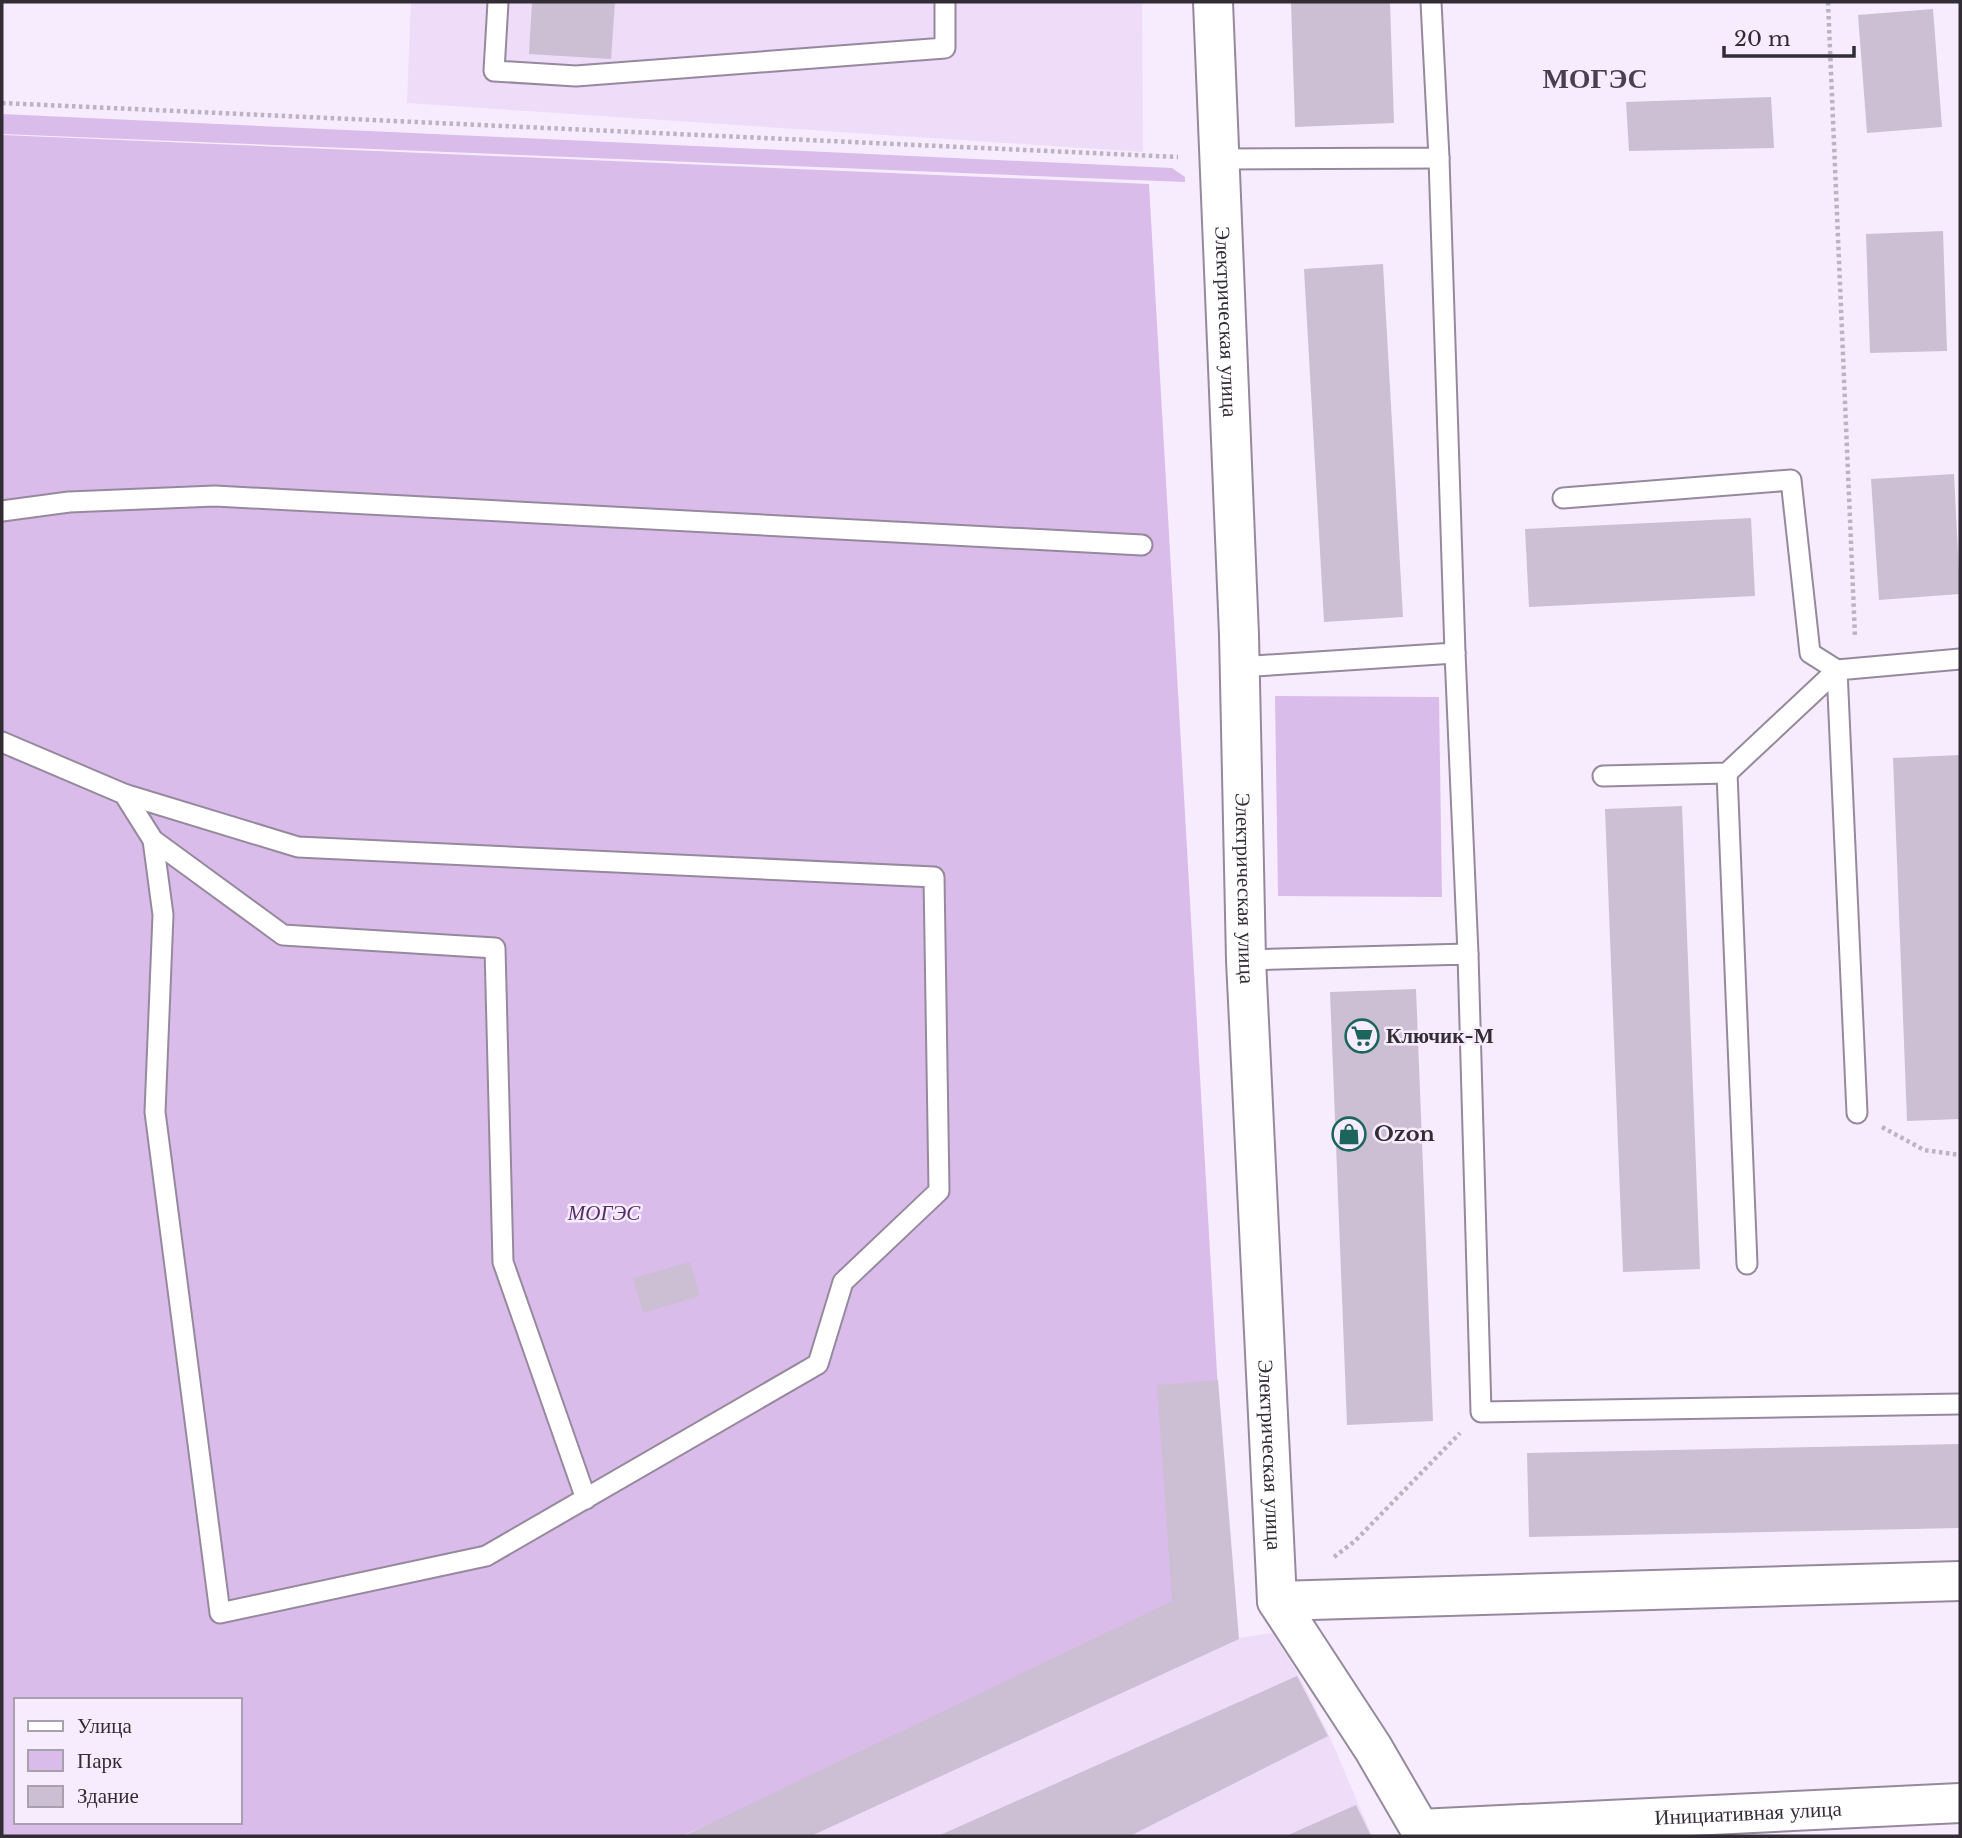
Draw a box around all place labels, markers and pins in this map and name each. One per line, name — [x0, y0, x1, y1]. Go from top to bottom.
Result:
supermarket icon: Ключик-М — [1343, 1017, 1381, 1055]
place label: Ключик-М — [1386, 1023, 1494, 1049]
shop icon: Ozon — [1330, 1115, 1368, 1153]
place label: Ozon — [1374, 1121, 1435, 1147]

